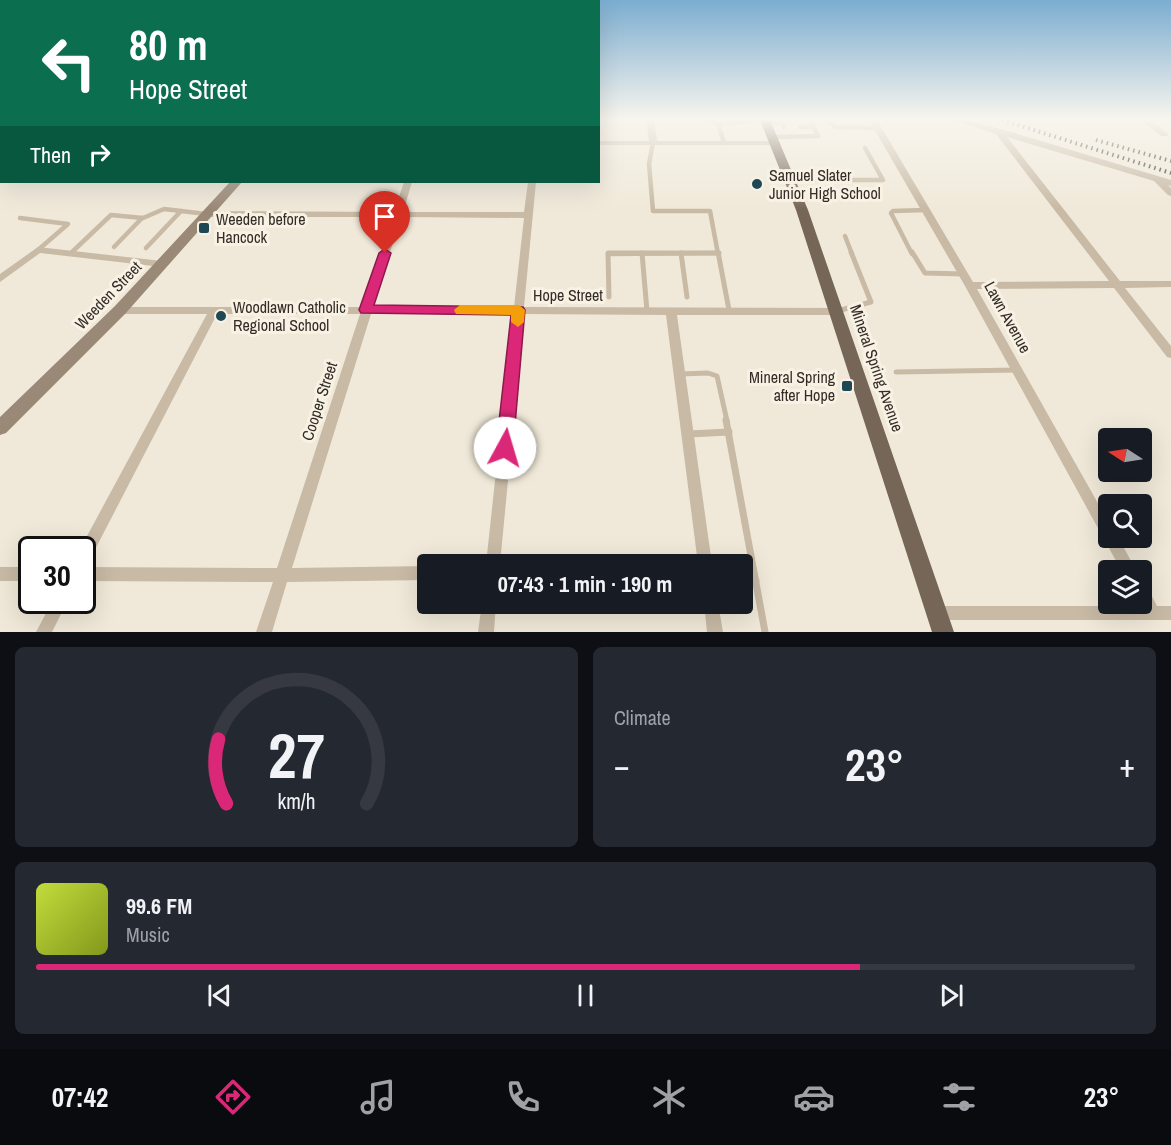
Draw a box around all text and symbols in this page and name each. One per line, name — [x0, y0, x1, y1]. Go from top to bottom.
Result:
text: 80 m — [129, 17, 208, 73]
icon: left — [30, 24, 108, 102]
text: Hope Street — [129, 71, 247, 107]
icon: right — [83, 138, 116, 171]
text: Then — [30, 140, 71, 170]
place label: Samuel Slater Junior High School — [769, 164, 881, 204]
marker: Samuel Slater Junior High School — [750, 177, 764, 191]
pin — [359, 191, 410, 253]
icon: arrive — [368, 200, 401, 233]
place label: Weeden before Hancock — [216, 208, 306, 248]
marker: Weeden before Hancock — [197, 221, 211, 235]
street label: Weeden Street — [70, 256, 146, 334]
street label: Lawn Avenue — [979, 277, 1037, 357]
street label: Hope Street — [533, 284, 603, 306]
place label: Woodlawn Catholic Regional School — [233, 296, 346, 336]
street label: Mineral Spring Avenue — [845, 301, 909, 435]
marker: Woodlawn Catholic Regional School — [214, 309, 228, 323]
street label: Cooper Street — [296, 358, 342, 443]
place label: Mineral Spring after Hope — [749, 366, 836, 406]
marker: Mineral Spring after Hope — [840, 379, 854, 393]
position arrow — [473, 416, 537, 480]
north arrow — [1098, 428, 1152, 482]
map controls — [1098, 428, 1152, 614]
button: search — [1098, 494, 1152, 548]
speed limit sign: 30 — [18, 536, 96, 614]
button: layers — [1098, 560, 1152, 614]
text: 07:43 · 1 min · 190 m — [498, 569, 672, 599]
text: Climate — [614, 704, 671, 731]
text: 27 — [268, 713, 325, 797]
text: 23° — [845, 734, 904, 795]
text: − — [614, 743, 630, 787]
text: + — [1119, 743, 1135, 787]
text: km/h — [277, 787, 316, 816]
text: 99.6 FM — [126, 891, 192, 921]
text: Music — [126, 921, 170, 948]
icon: previous — [203, 979, 236, 1012]
icon: pause — [569, 979, 602, 1012]
icon: next — [935, 979, 968, 1012]
icon: directions — [212, 1076, 254, 1118]
icon: music — [357, 1076, 399, 1118]
icon: phone — [502, 1076, 544, 1118]
icon: climate — [648, 1076, 690, 1118]
icon: car — [793, 1076, 835, 1118]
icon: filters — [938, 1076, 980, 1118]
text: 07:42 — [52, 1079, 108, 1115]
text: 23° — [1084, 1079, 1119, 1115]

